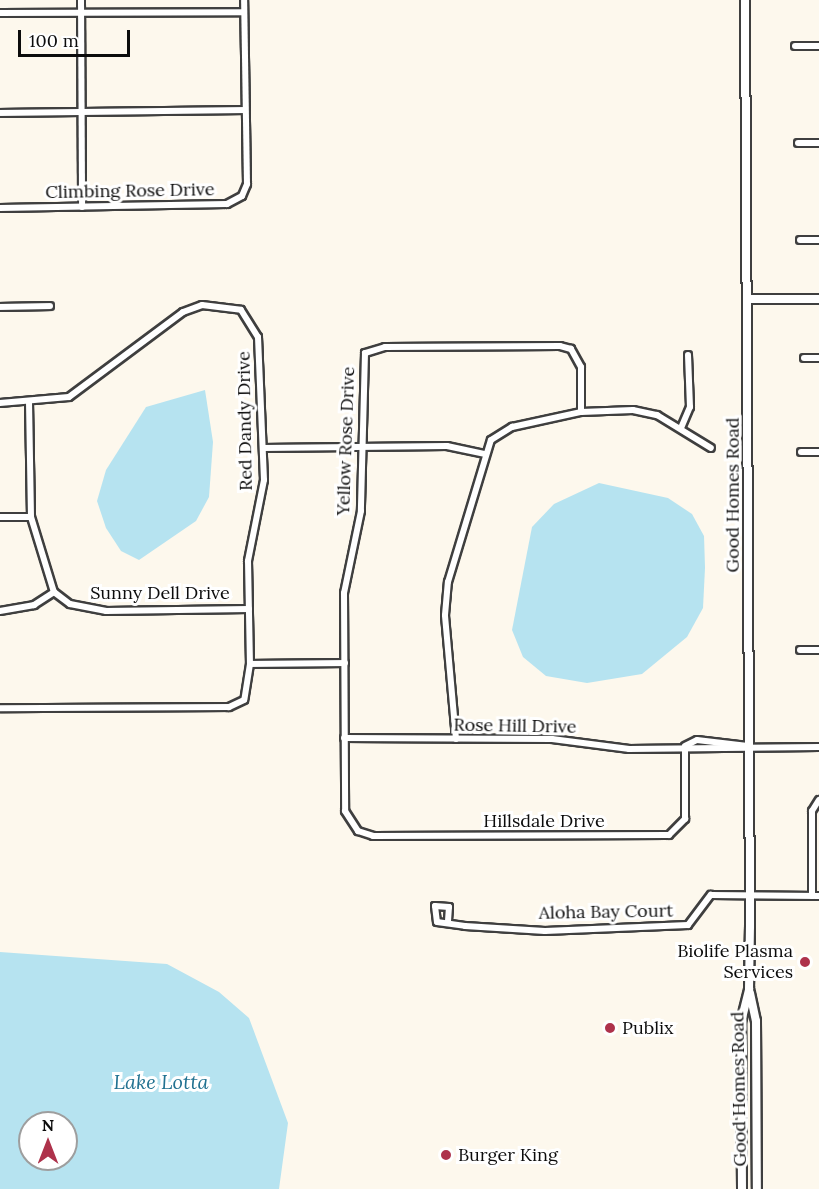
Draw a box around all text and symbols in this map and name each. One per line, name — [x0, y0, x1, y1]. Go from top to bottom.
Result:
scale bar — [21, 18, 134, 56]
text: 100 m — [29, 29, 79, 52]
street label: Climbing Rose Drive — [45, 179, 215, 203]
street label: Red Dandy Drive — [233, 351, 257, 491]
street label: Yellow Rose Drive — [333, 366, 359, 516]
street label: Good Homes Road — [722, 417, 744, 573]
street label: Sunny Dell Drive — [90, 582, 230, 604]
street label: Rose Hill Drive — [453, 714, 577, 738]
street label: Hillsdale Drive — [483, 810, 605, 832]
street label: Aloha Bay Court — [538, 900, 674, 924]
place label: Biolife Plasma Services — [677, 941, 793, 984]
marker: Biolife Plasma Services — [798, 955, 812, 969]
street label: Good Homes Road — [727, 1011, 751, 1167]
place label: Publix — [622, 1017, 674, 1039]
marker: Publix — [603, 1021, 617, 1035]
water label: Lake Lotta — [113, 1069, 209, 1093]
north arrow — [18, 1111, 78, 1171]
text: N — [42, 1115, 54, 1135]
place label: Burger King — [458, 1144, 558, 1166]
marker: Burger King — [439, 1148, 453, 1162]

